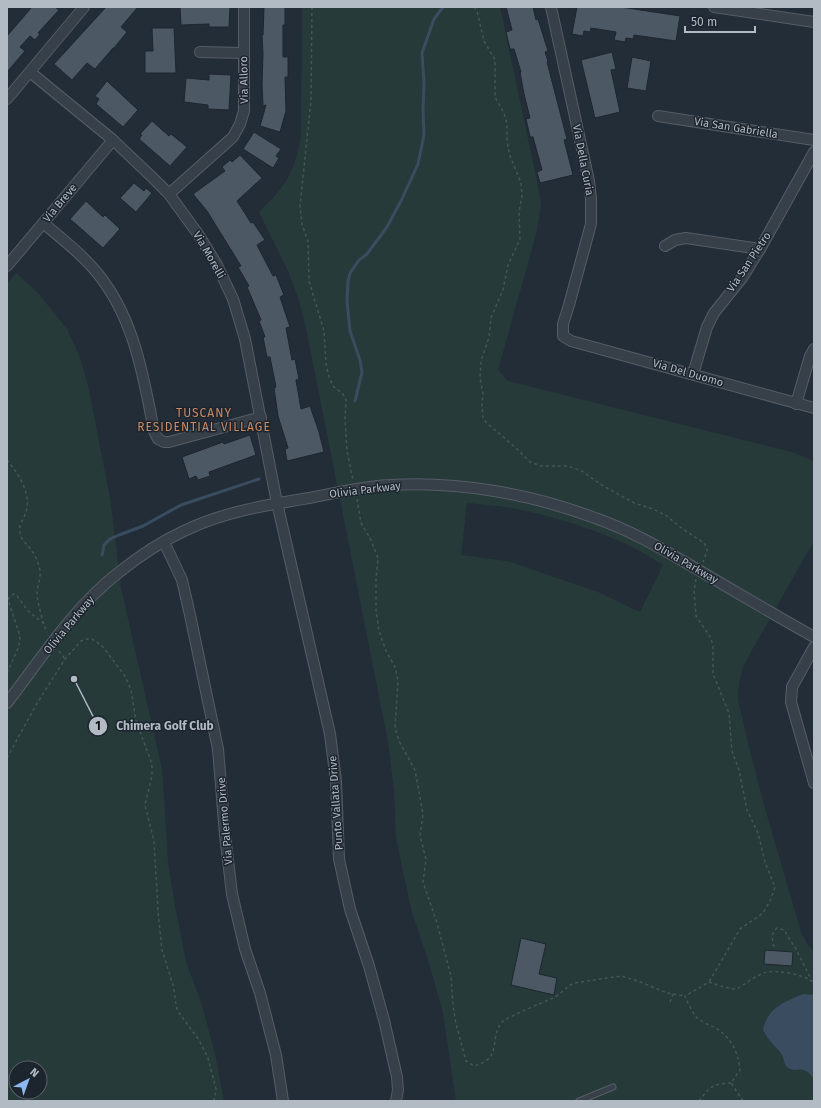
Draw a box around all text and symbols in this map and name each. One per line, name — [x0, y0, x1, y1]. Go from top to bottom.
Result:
scale bar — [685, 8, 755, 34]
text: 50 m — [691, 15, 717, 29]
street label: Via Alloro — [237, 56, 251, 104]
street label: Via San Gabriella — [693, 115, 779, 141]
street label: Via Della Curia — [570, 123, 596, 197]
street label: Via Breve — [40, 181, 80, 225]
street label: Via Morelli — [190, 229, 228, 281]
street label: Via San Pietro — [724, 230, 774, 294]
street label: Via Del Duomo — [651, 357, 725, 389]
district label: TUSCANY RESIDENTIAL VILLAGE — [137, 406, 271, 434]
street label: Olivia Parkway — [328, 479, 402, 501]
street label: Olivia Parkway — [652, 539, 721, 587]
street label: Olivia Parkway — [41, 593, 97, 657]
callout: Chimera Golf Club — [88, 714, 221, 738]
text: 1 — [95, 719, 101, 733]
text: Chimera Golf Club — [116, 719, 214, 733]
street label: Punto Vallata Drive — [326, 755, 346, 851]
street label: Via Palermo Drive — [215, 777, 235, 865]
north arrow — [8, 1060, 48, 1100]
text: N — [27, 1066, 41, 1080]

